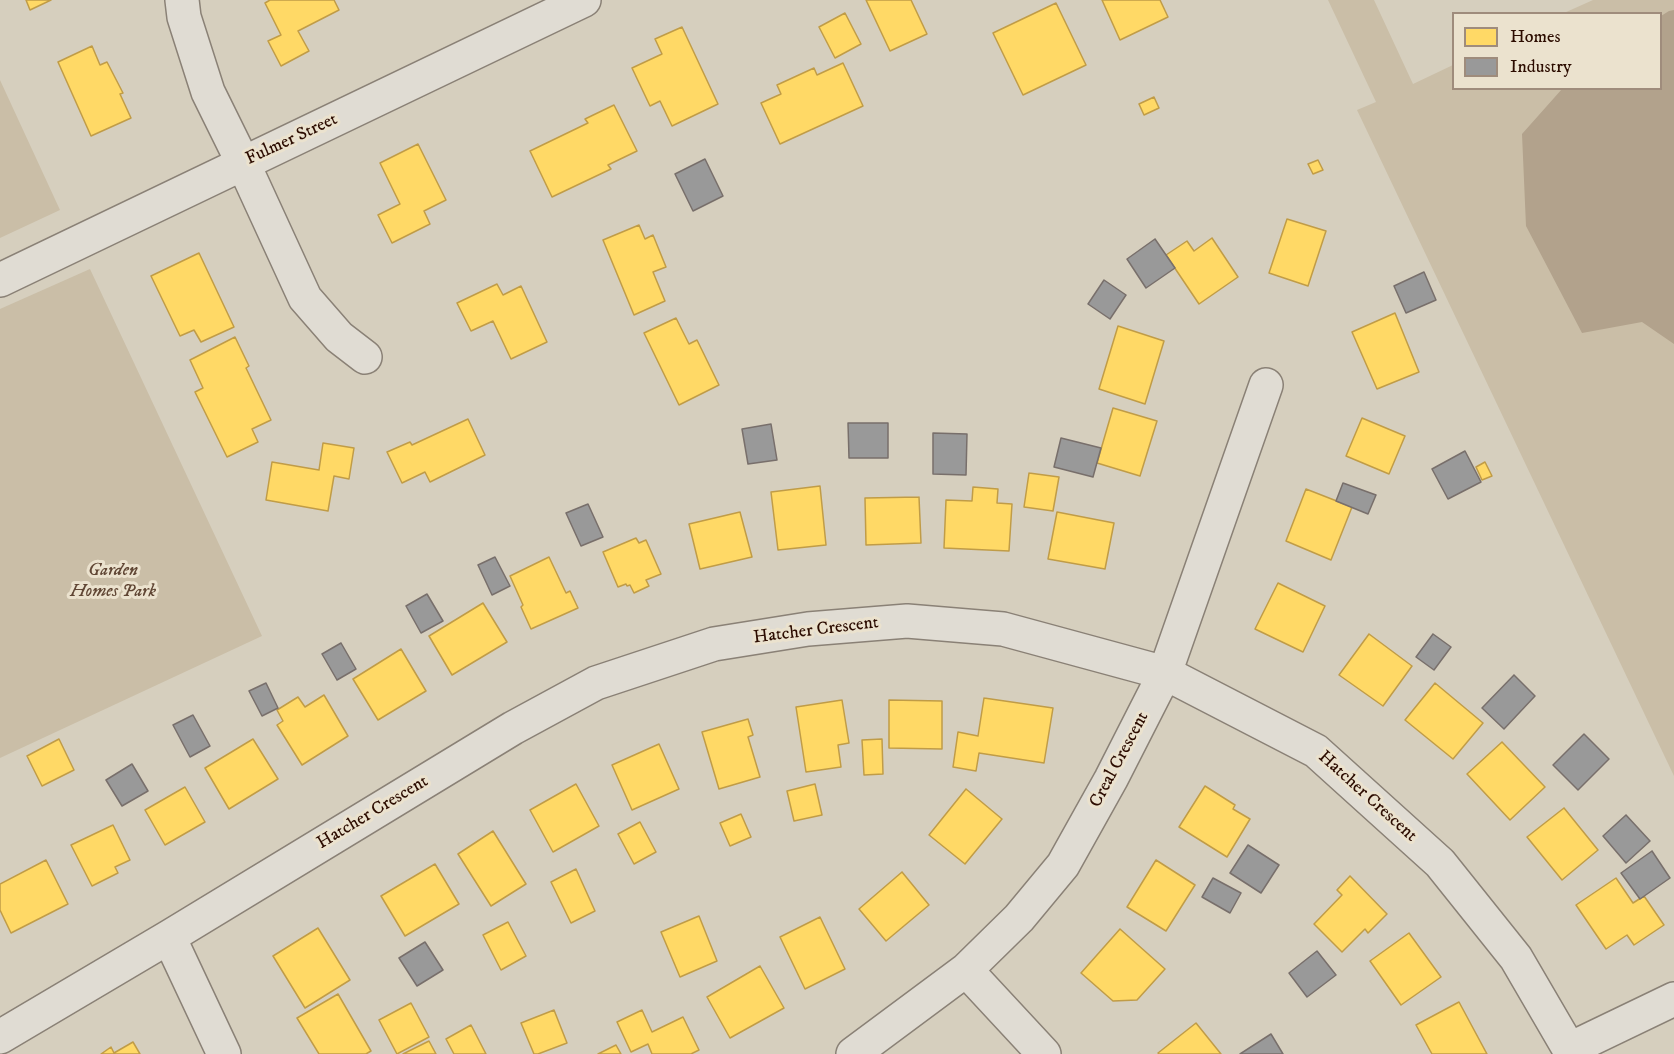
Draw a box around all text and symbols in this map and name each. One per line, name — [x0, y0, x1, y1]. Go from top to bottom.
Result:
legend — [1452, 12, 1662, 90]
text: Homes — [1510, 26, 1561, 48]
text: Industry — [1510, 56, 1571, 78]
street label: Fulmer Street — [243, 109, 341, 171]
park label: Garden Homes Park — [70, 560, 156, 602]
street label: Hatcher Crescent — [752, 613, 880, 649]
street label: Creal Crescent — [1086, 708, 1154, 812]
street label: Hatcher Crescent — [1313, 747, 1421, 847]
street label: Hatcher Crescent — [313, 771, 433, 855]

